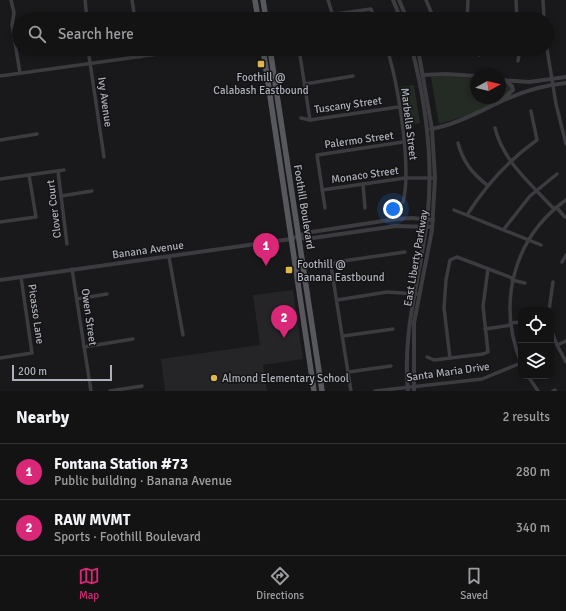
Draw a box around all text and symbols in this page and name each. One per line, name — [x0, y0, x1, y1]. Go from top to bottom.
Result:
search box — [12, 12, 554, 56]
icon: search — [26, 23, 48, 45]
text: Search here — [58, 25, 134, 43]
marker: Foothill @ Calabash Eastbound — [256, 59, 266, 69]
north arrow — [470, 68, 506, 104]
place label: Foothill @ Calabash Eastbound — [213, 71, 309, 97]
street label: Ivy Avenue — [95, 76, 115, 128]
street label: Marbella Street — [398, 87, 420, 161]
street label: Tuscany Street — [313, 94, 383, 116]
street label: Palermo Street — [324, 129, 395, 151]
street label: Foothill Boulevard — [291, 164, 317, 250]
street label: Monaco Street — [330, 164, 400, 186]
street label: Clover Court — [44, 179, 64, 239]
your location — [383, 199, 403, 219]
street label: East Liberty Parkway — [401, 208, 431, 307]
pin: 1 — [253, 233, 279, 266]
street label: Banana Avenue — [111, 239, 185, 261]
place label: Foothill @ Banana Eastbound — [297, 258, 385, 284]
marker: Foothill @ Banana Eastbound — [284, 265, 294, 275]
street label: Picasso Lane — [25, 283, 47, 345]
street label: Owen Street — [79, 288, 99, 347]
pin: 2 — [271, 305, 297, 338]
map controls — [518, 307, 554, 379]
button: locate — [518, 307, 554, 343]
button: layers — [518, 343, 554, 379]
street label: Santa Maria Drive — [406, 360, 490, 384]
scale bar — [12, 363, 112, 382]
text: 200 m — [18, 365, 47, 378]
place label: Almond Elementary School — [222, 372, 349, 385]
marker: Almond Elementary School — [209, 373, 219, 383]
text: Nearby — [16, 407, 69, 428]
text: 2 results — [502, 409, 550, 425]
text: Fontana Station #73 — [54, 455, 188, 473]
text: 1 — [25, 464, 33, 480]
text: 280 m — [516, 464, 550, 480]
text: Public building · Banana Avenue — [54, 473, 232, 489]
text: RAW MVMT — [54, 511, 130, 529]
text: 2 — [25, 520, 33, 536]
text: 340 m — [516, 520, 550, 536]
text: Sports · Foothill Boulevard — [54, 529, 201, 545]
tab: Map — [78, 565, 100, 602]
tab: Directions — [256, 565, 304, 602]
tab: Saved — [460, 565, 488, 602]

